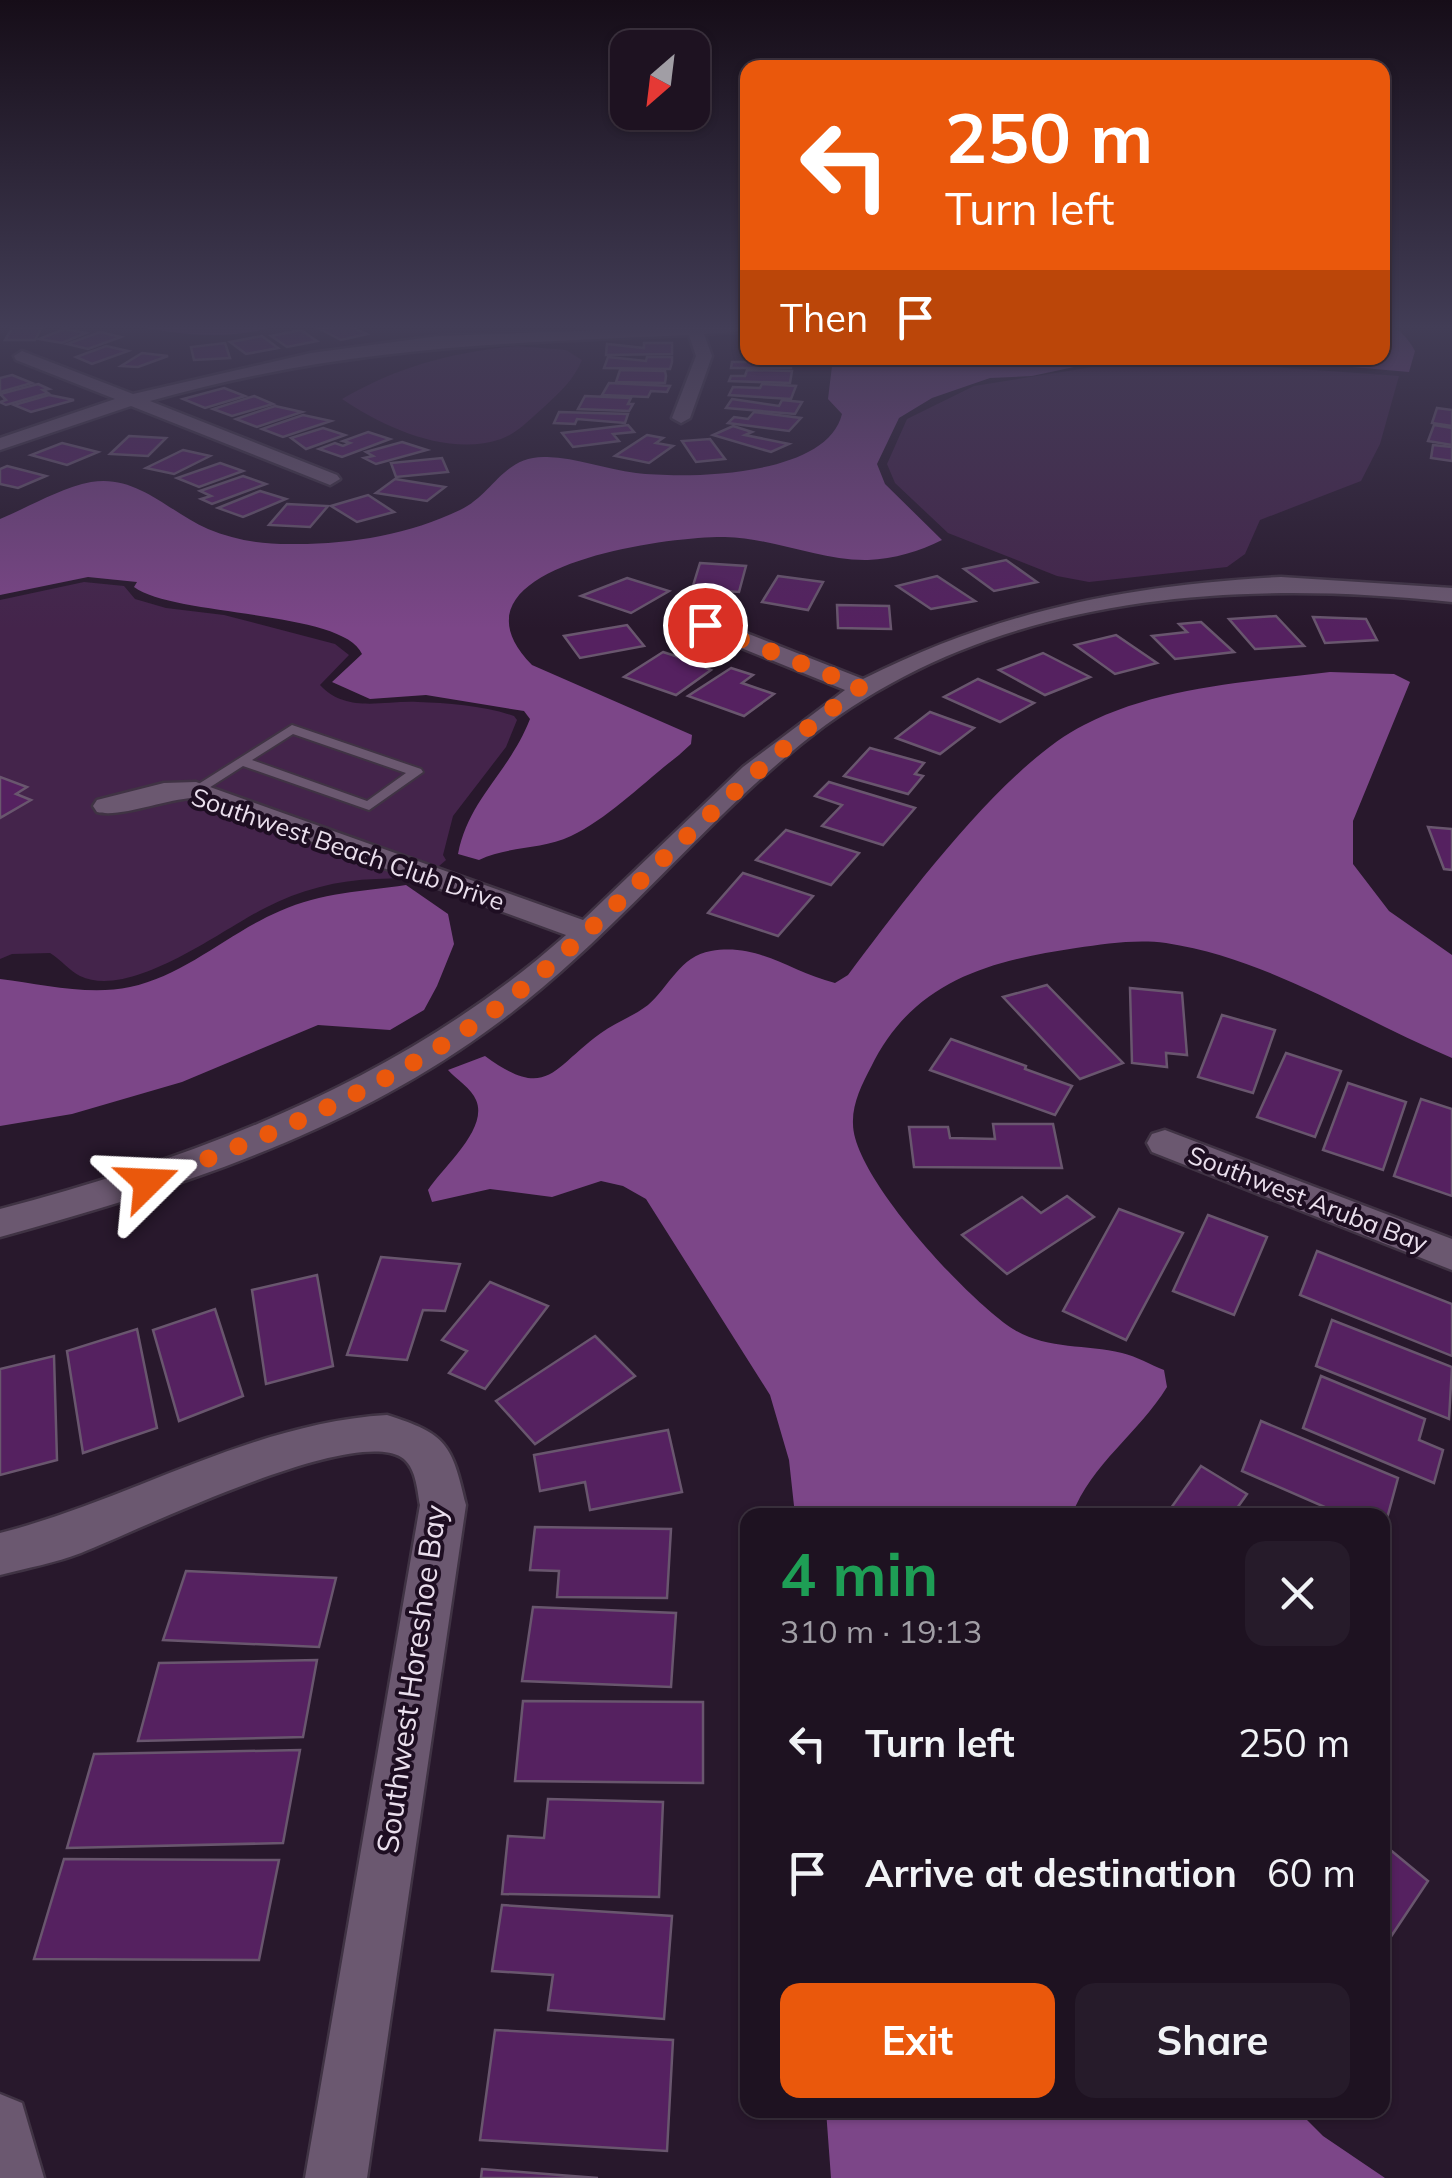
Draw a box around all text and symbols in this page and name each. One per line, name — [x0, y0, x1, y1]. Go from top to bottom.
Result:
north arrow — [610, 30, 710, 130]
map controls — [610, 30, 710, 130]
text: 250 m — [945, 93, 1153, 181]
icon: left — [780, 100, 910, 230]
text: Turn left — [945, 180, 1114, 236]
icon: arrive — [888, 290, 943, 345]
text: Then — [780, 294, 868, 342]
pin — [663, 583, 748, 668]
icon: arrive — [678, 598, 733, 653]
street label: Southwest Beach Club Drive — [188, 780, 509, 917]
position arrow — [96, 1130, 200, 1234]
street label: Southwest Aruba Bay — [1184, 1139, 1432, 1258]
street label: Southwest Horeshoe Bay — [368, 1502, 454, 1855]
text: 4 min — [780, 1536, 938, 1611]
button: close — [1245, 1541, 1350, 1646]
text: 310 m · 19:13 — [780, 1611, 982, 1651]
icon: left — [780, 1716, 835, 1771]
text: Turn left — [865, 1719, 1015, 1767]
text: 250 m — [1238, 1719, 1350, 1767]
icon: arrive — [780, 1846, 835, 1901]
text: Arrive at destination — [865, 1849, 1237, 1897]
text: 60 m — [1267, 1849, 1356, 1897]
button: Exit — [780, 1983, 1055, 2098]
button: Share — [1075, 1983, 1350, 2098]

